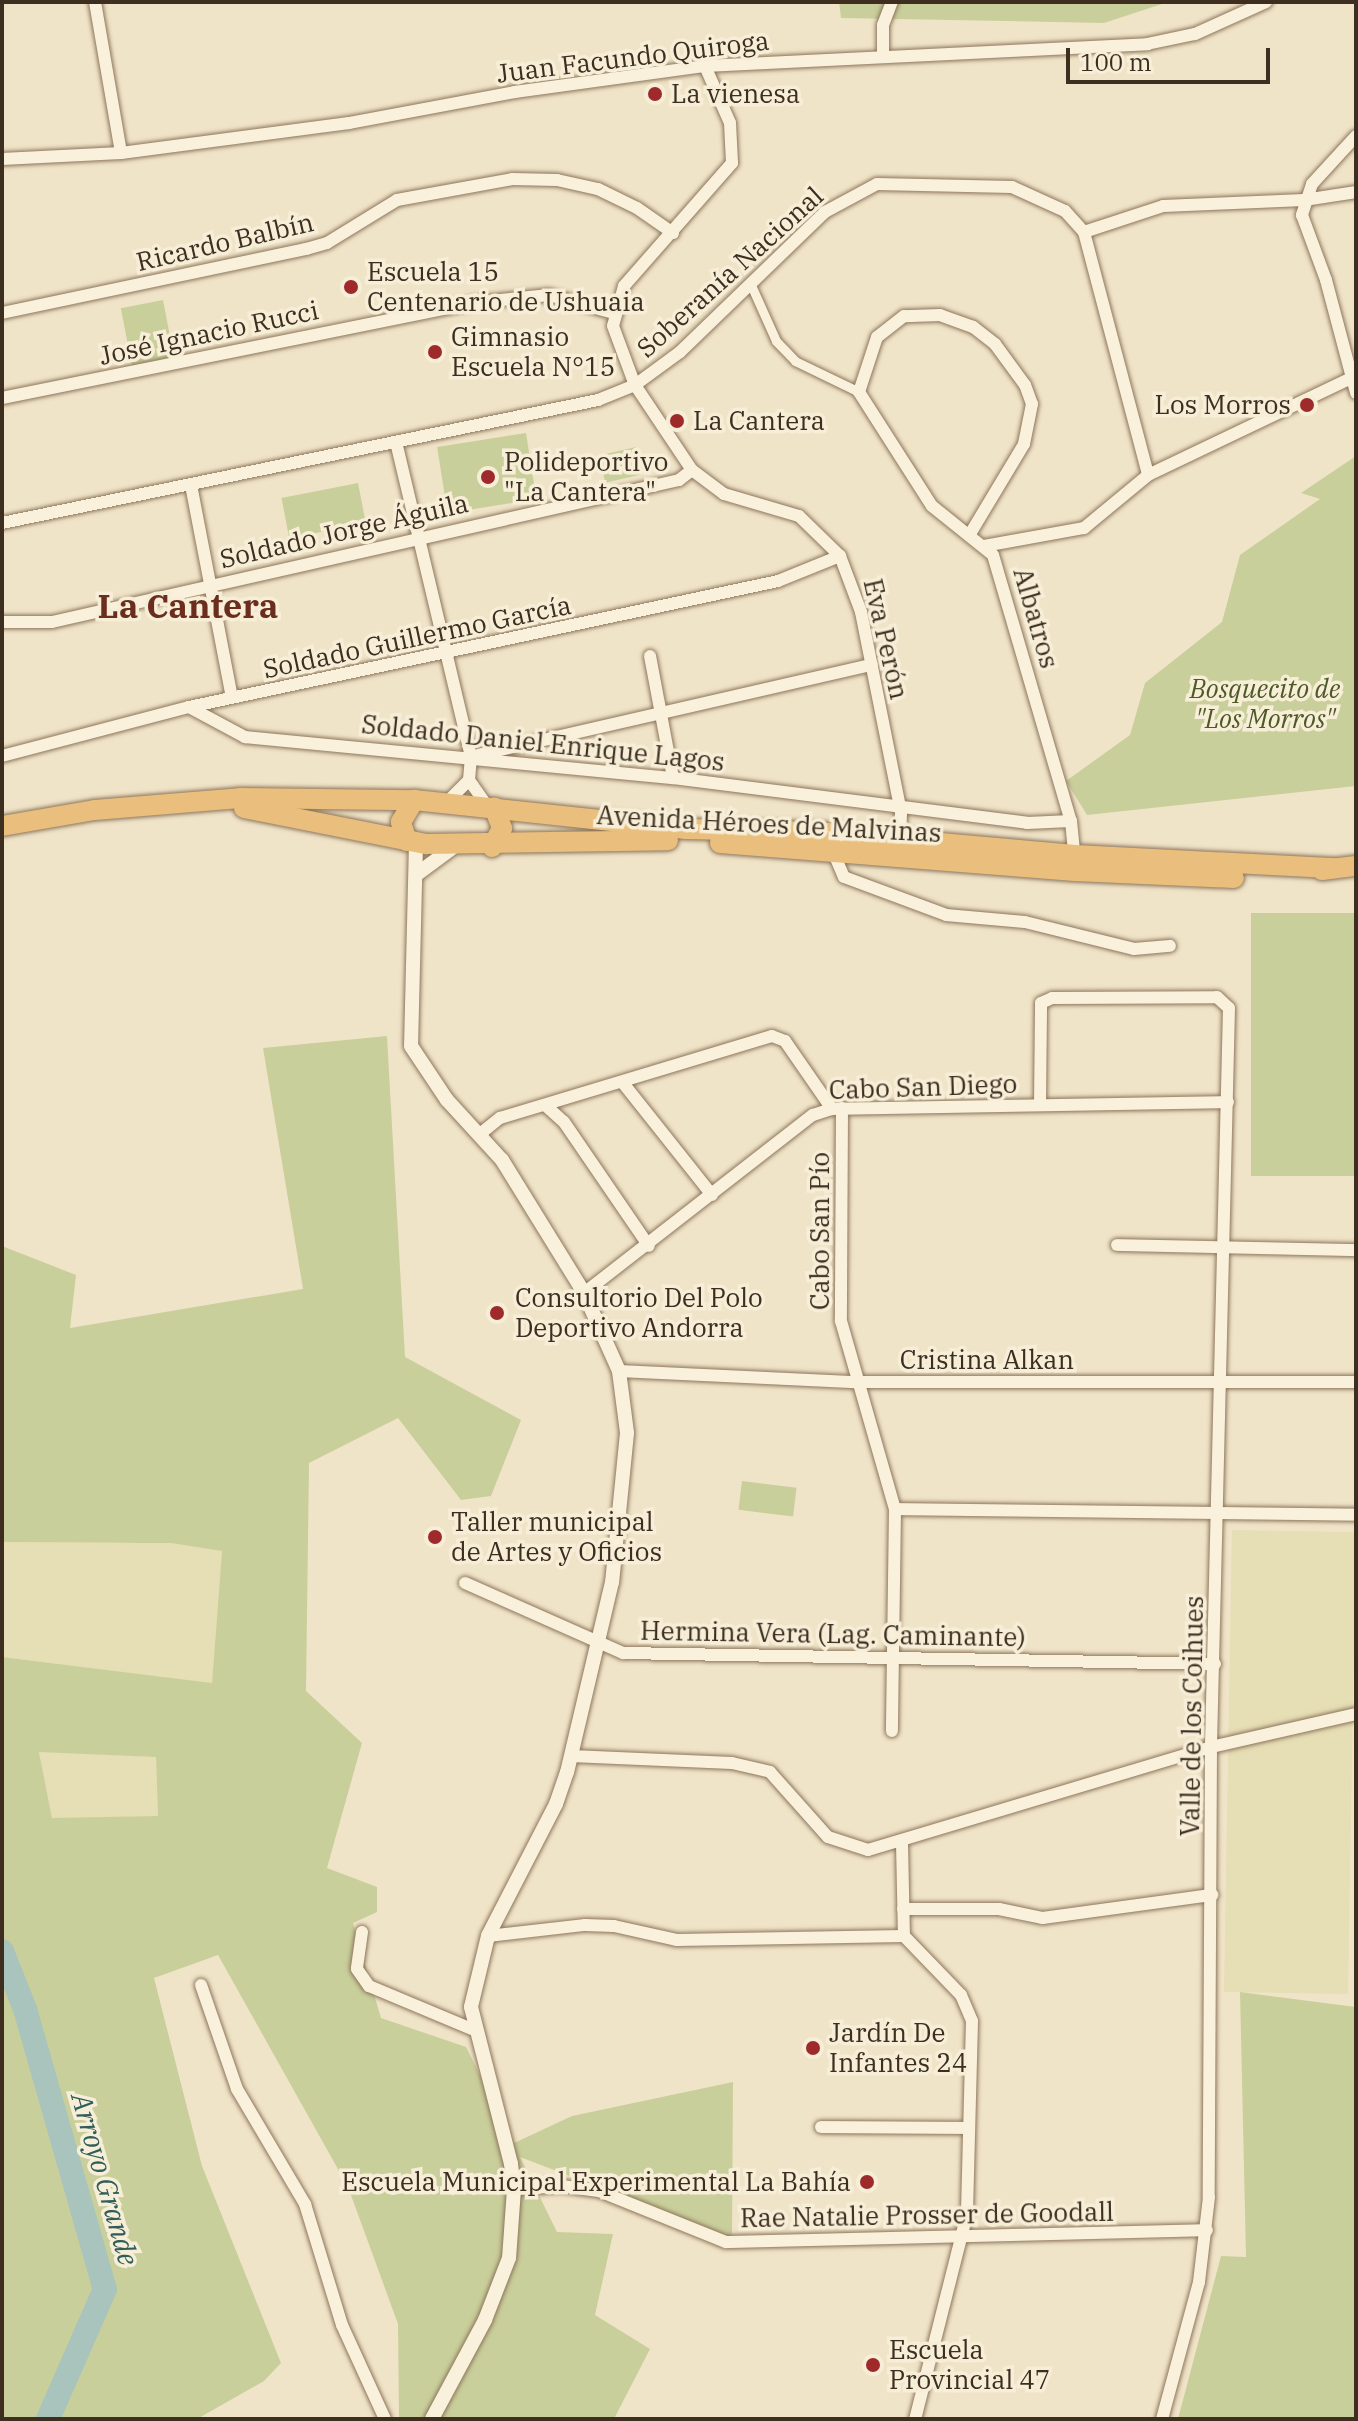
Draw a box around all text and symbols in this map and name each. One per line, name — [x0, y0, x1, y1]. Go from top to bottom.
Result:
street label: Juan Facundo Quiroga — [495, 25, 771, 89]
scale bar — [1070, 32, 1274, 82]
text: 100 m — [1080, 46, 1152, 78]
place label: La vienesa — [671, 78, 800, 110]
marker: La vienesa — [646, 85, 664, 103]
street label: Soberanía Nacional — [631, 180, 829, 364]
street label: Ricardo Balbín — [133, 206, 317, 278]
place label: Escuela 15 Centenario de Ushuaia — [367, 256, 645, 318]
marker: Escuela 15 Centenario de Ushuaia — [342, 278, 360, 296]
street label: José Ignacio Rucci — [97, 295, 321, 371]
place label: Gimnasio Escuela N°15 — [451, 321, 615, 382]
marker: Gimnasio Escuela N°15 — [426, 343, 444, 361]
place label: Los Morros — [1154, 389, 1291, 421]
marker: Los Morros — [1298, 396, 1316, 414]
place label: La Cantera — [693, 405, 825, 437]
marker: La Cantera — [668, 412, 686, 430]
place label: Polideportivo "La Cantera" — [504, 446, 668, 508]
marker: Polideportivo "La Cantera" — [479, 468, 497, 486]
street label: Soldado Jorge Águila — [217, 487, 471, 575]
street label: Albatros — [1007, 564, 1065, 672]
street label: Eva Perón — [857, 576, 915, 702]
district label: La Cantera — [97, 586, 279, 626]
street label: Soldado Guillermo García — [260, 589, 574, 685]
park label: Bosquecito de "Los Morros" — [1190, 673, 1340, 734]
street label: Soldado Daniel Enrique Lagos — [360, 708, 726, 778]
street label: Avenida Héroes de Malvinas — [596, 799, 942, 849]
street label: Cabo San Diego — [828, 1068, 1018, 1106]
street label: Cabo San Pío — [804, 1152, 836, 1310]
place label: Consultorio Del Polo Deportivo Andorra — [515, 1282, 763, 1344]
marker: Consultorio Del Polo Deportivo Andorra — [486, 1302, 508, 1324]
street label: Cristina Alkan — [900, 1344, 1074, 1376]
place label: Taller municipal de Artes y Oficios — [451, 1506, 662, 1568]
marker: Taller municipal de Artes y Oficios — [426, 1528, 444, 1546]
street label: Valle de los Coihues — [1174, 1595, 1210, 1837]
street label: Hermina Vera (Lag. Caminante) — [640, 1615, 1026, 1653]
place label: Jardín De Infantes 24 — [829, 2017, 967, 2078]
marker: Jardín De Infantes 24 — [804, 2039, 822, 2057]
water label: Arroyo Grande — [64, 2089, 146, 2269]
place label: Escuela Municipal Experimental La Bahía — [341, 2166, 851, 2198]
marker: Escuela Municipal Experimental La Bahía — [858, 2173, 876, 2191]
street label: Rae Natalie Prosser de Goodall — [740, 2196, 1114, 2234]
place label: Escuela Provincial 47 — [889, 2334, 1050, 2396]
marker: Escuela Provincial 47 — [864, 2356, 882, 2374]

